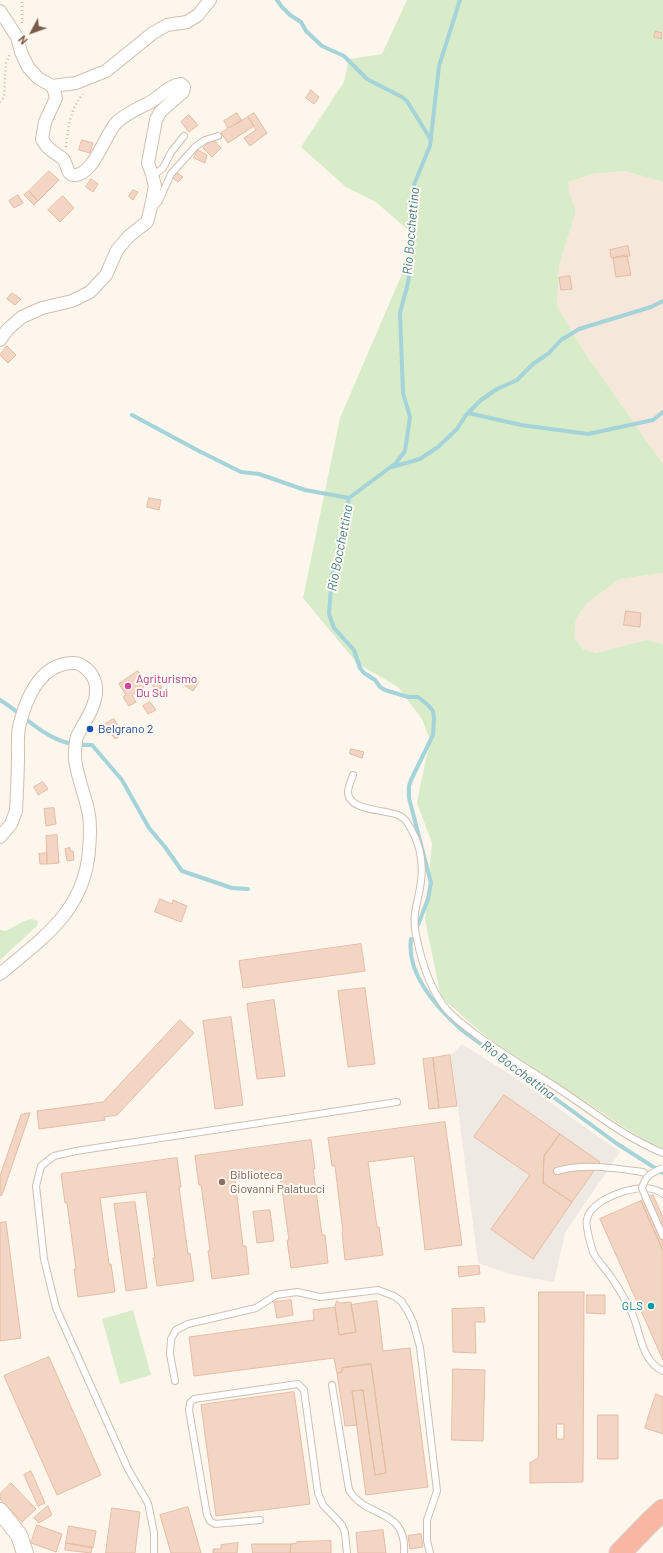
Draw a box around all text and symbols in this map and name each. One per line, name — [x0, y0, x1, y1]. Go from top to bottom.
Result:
north arrow — [12, 12, 52, 52]
text: N — [15, 33, 30, 47]
water label: Rio Bocchettina — [399, 187, 423, 275]
water label: Rio Bocchettina — [324, 504, 356, 592]
place label: Agriturismo Du Suì — [136, 672, 197, 700]
marker: Agriturismo Du Suì — [123, 681, 133, 691]
place label: Belgrano 2 — [98, 722, 153, 736]
marker: Belgrano 2 — [85, 724, 95, 734]
water label: Rio Bocchettina — [478, 1037, 558, 1103]
place label: Biblioteca Giovanni Palatucci — [230, 1168, 325, 1196]
marker: Biblioteca Giovanni Palatucci — [217, 1177, 227, 1187]
place label: GLS — [622, 1299, 643, 1313]
marker: GLS — [646, 1301, 656, 1311]

